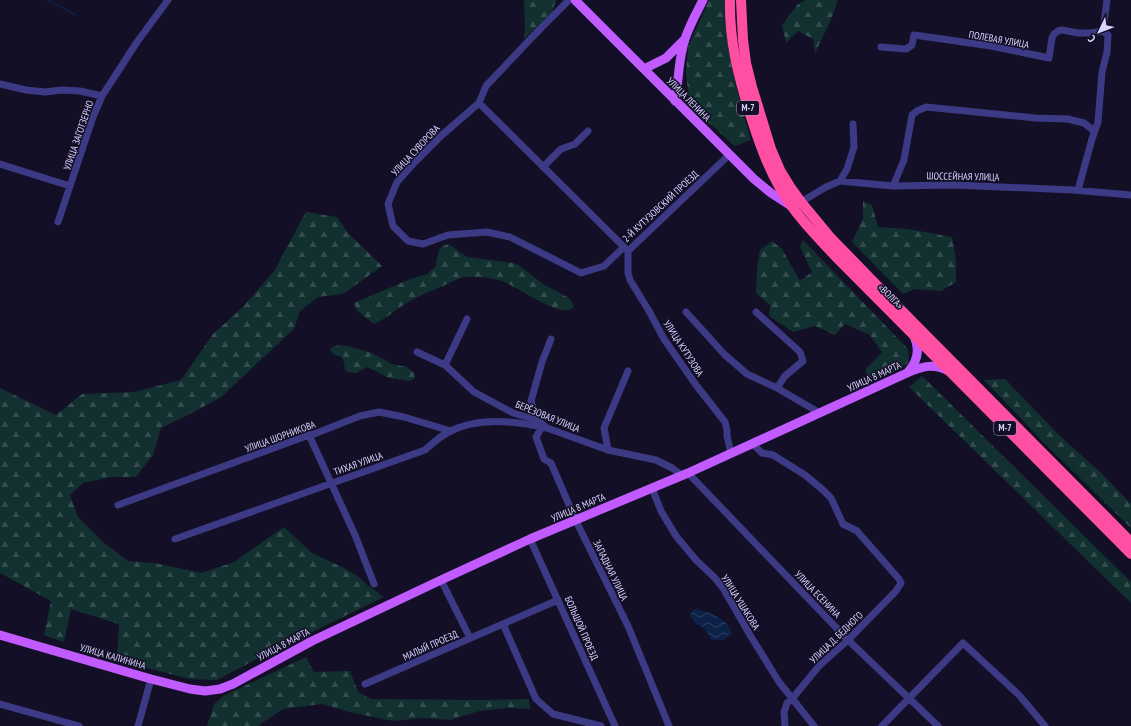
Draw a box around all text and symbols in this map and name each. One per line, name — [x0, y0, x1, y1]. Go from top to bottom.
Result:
north arrow — [1079, 12, 1119, 52]
street label: ПОЛЕВАЯ УЛИЦА — [968, 28, 1030, 51]
text: С — [1085, 32, 1099, 45]
street label: УЛИЦА ЛЕНИНА — [664, 75, 714, 124]
street label: УЛИЦА ЗАГОТЗЕРНО — [60, 98, 97, 172]
road number: М-7 — [737, 101, 759, 115]
street label: УЛИЦА СУВОРОВА — [388, 122, 443, 179]
street label: 2-Й КУТУЗОВСКИЙ ПРОЕЗД — [620, 167, 702, 245]
street label: ШОССЕЙНАЯ УЛИЦА — [926, 169, 1000, 184]
street label: «ВОЛГА» — [875, 281, 906, 312]
street label: УЛИЦА КУТУЗОВА — [661, 318, 707, 379]
street label: УЛИЦА 8 МАРТА — [845, 358, 903, 395]
street label: БЕРЁЗОВАЯ УЛИЦА — [514, 398, 582, 435]
street label: УЛИЦА ШОРНИКОВА — [243, 418, 318, 455]
road number: М-7 — [994, 421, 1016, 435]
street label: ТИХАЯ УЛИЦА — [332, 449, 385, 478]
street label: УЛИЦА 8 МАРТА — [549, 490, 608, 525]
street label: ЗАПАДНАЯ УЛИЦА — [590, 538, 631, 603]
street label: УЛИЦА ЕСЕНИНА — [792, 568, 844, 621]
street label: УЛИЦА УШАКОВА — [718, 572, 763, 632]
street label: БОЛЬШОЙ ПРОЕЗД — [562, 594, 602, 663]
street label: УЛИЦА Д. БЕДНОГО — [807, 608, 866, 666]
street label: УЛИЦА 8 МАРТА — [255, 625, 312, 664]
street label: МАЛЫЙ ПРОЕЗД — [401, 627, 460, 663]
street label: УЛИЦА КАЛИНИНА — [78, 641, 148, 672]

